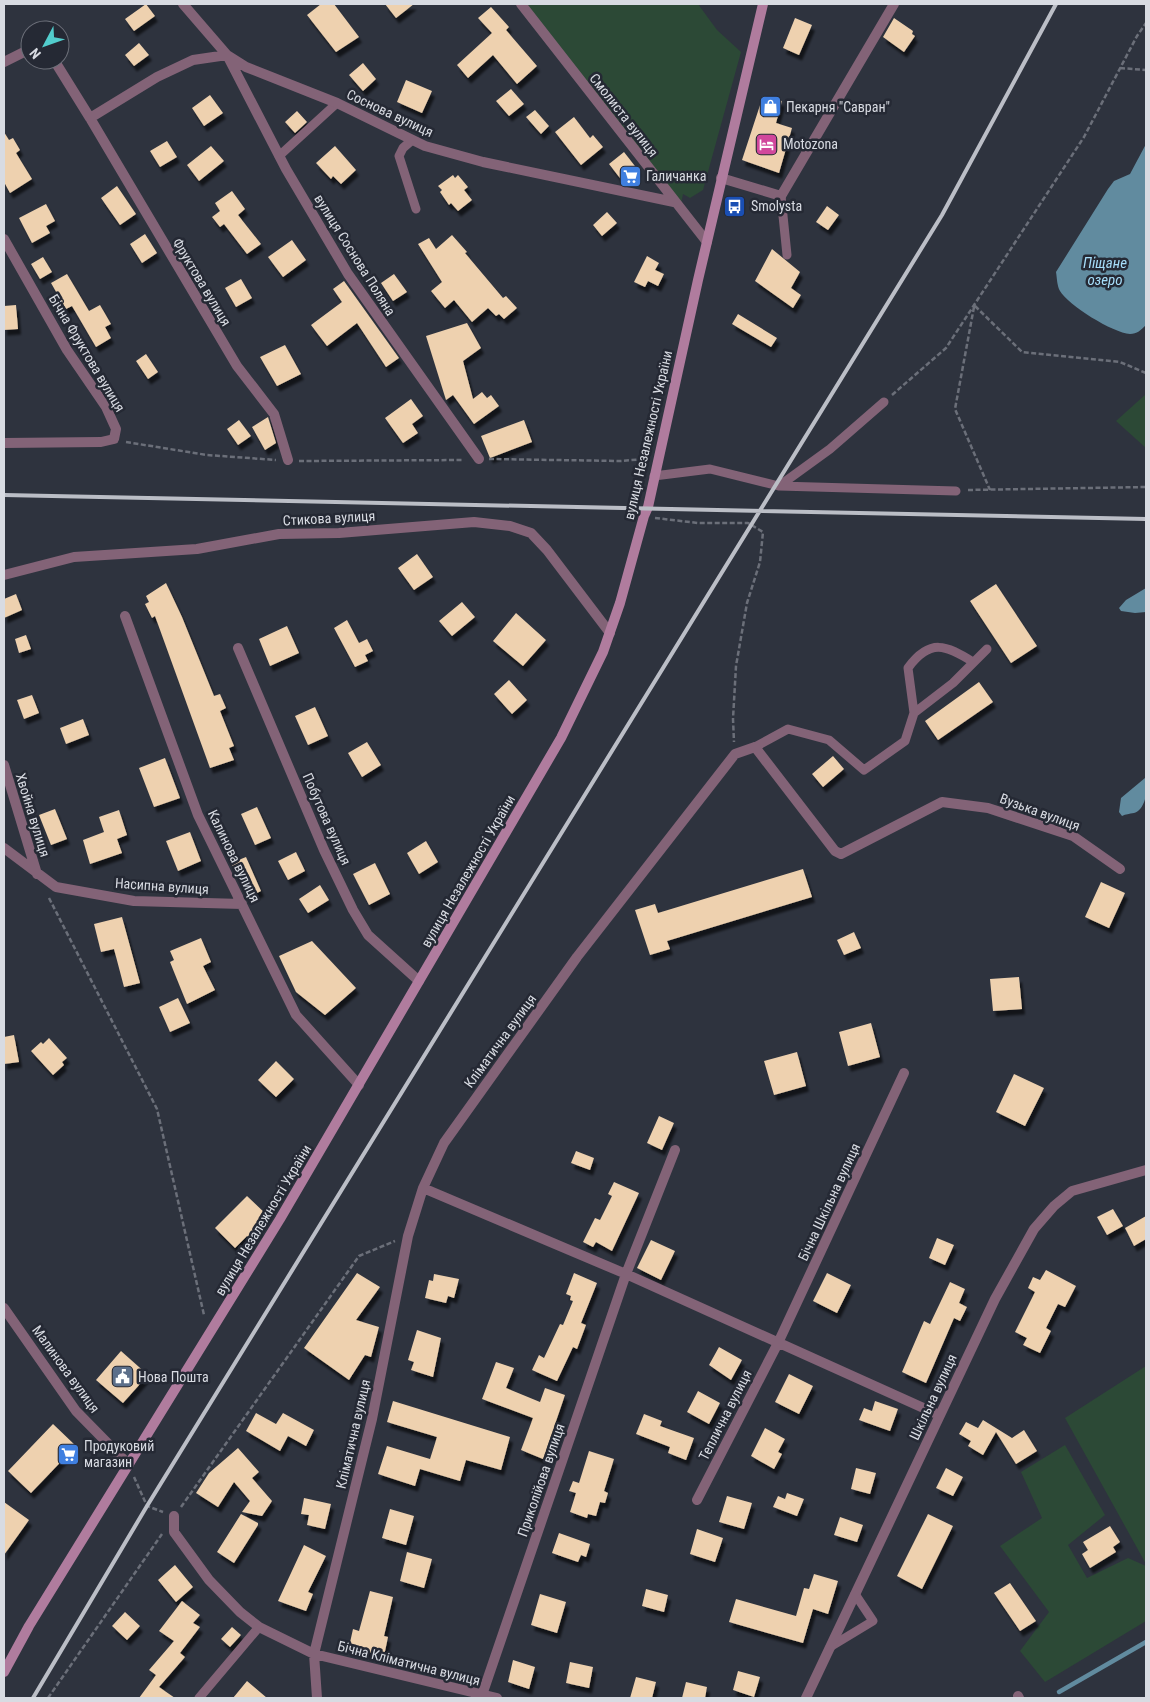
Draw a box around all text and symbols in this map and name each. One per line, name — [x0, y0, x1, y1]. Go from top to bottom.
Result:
north arrow — [20, 20, 70, 70]
text: N — [26, 45, 44, 62]
street label: Смолиста вулиця — [586, 70, 662, 160]
street label: Соснова вулиця — [344, 86, 436, 140]
shop icon: Пекарня "Савран" — [758, 95, 782, 119]
place label: Пекарня "Савран" — [786, 99, 890, 115]
hotel icon: Motozona — [755, 132, 779, 156]
place label: Motozona — [783, 136, 838, 152]
supermarket icon: Галичанка — [618, 164, 642, 188]
place label: Галичанка — [646, 168, 706, 184]
street label: вулиця Соснова Поляна — [311, 191, 399, 319]
bus stop icon: Smolysta — [723, 194, 747, 218]
place label: Smolysta — [751, 198, 802, 214]
street label: Фруктова вулиця — [170, 235, 234, 329]
water label: Піщане озеро — [1083, 254, 1127, 289]
street label: Бічна Фруктова вулиця — [46, 291, 128, 415]
street label: вулиця Незалежності України — [621, 349, 675, 521]
street label: Стикова вулиця — [282, 508, 376, 528]
street label: Хвойна вулиця — [13, 771, 53, 859]
street label: Побутова вулиця — [300, 771, 354, 867]
street label: Вузька вулиця — [998, 790, 1082, 834]
street label: вулиця Незалежності України — [418, 792, 518, 950]
street label: Калинова вулиця — [205, 807, 263, 905]
street label: Насипна вулиця — [114, 875, 210, 897]
street label: Кліматична вулиця — [461, 991, 539, 1091]
street label: Бічна Шкільна вулиця — [795, 1141, 863, 1263]
street label: вулиця Незалежності України — [212, 1142, 314, 1298]
street label: Малинова вулиця — [29, 1322, 103, 1416]
street label: Шкільна вулиця — [906, 1351, 960, 1443]
public building icon: Нова Пошта — [110, 1365, 134, 1389]
street label: Теплична вулиця — [695, 1367, 755, 1463]
place label: Нова Пошта — [138, 1369, 209, 1385]
street label: Кліматична вулиця — [333, 1378, 373, 1490]
street label: Приколійова вулиця — [514, 1421, 568, 1539]
place label: Продуковий магазин — [84, 1438, 154, 1470]
supermarket icon: Продуковий магазин — [56, 1442, 80, 1466]
street label: Бічна Кліматична вулиця — [336, 1638, 482, 1688]

